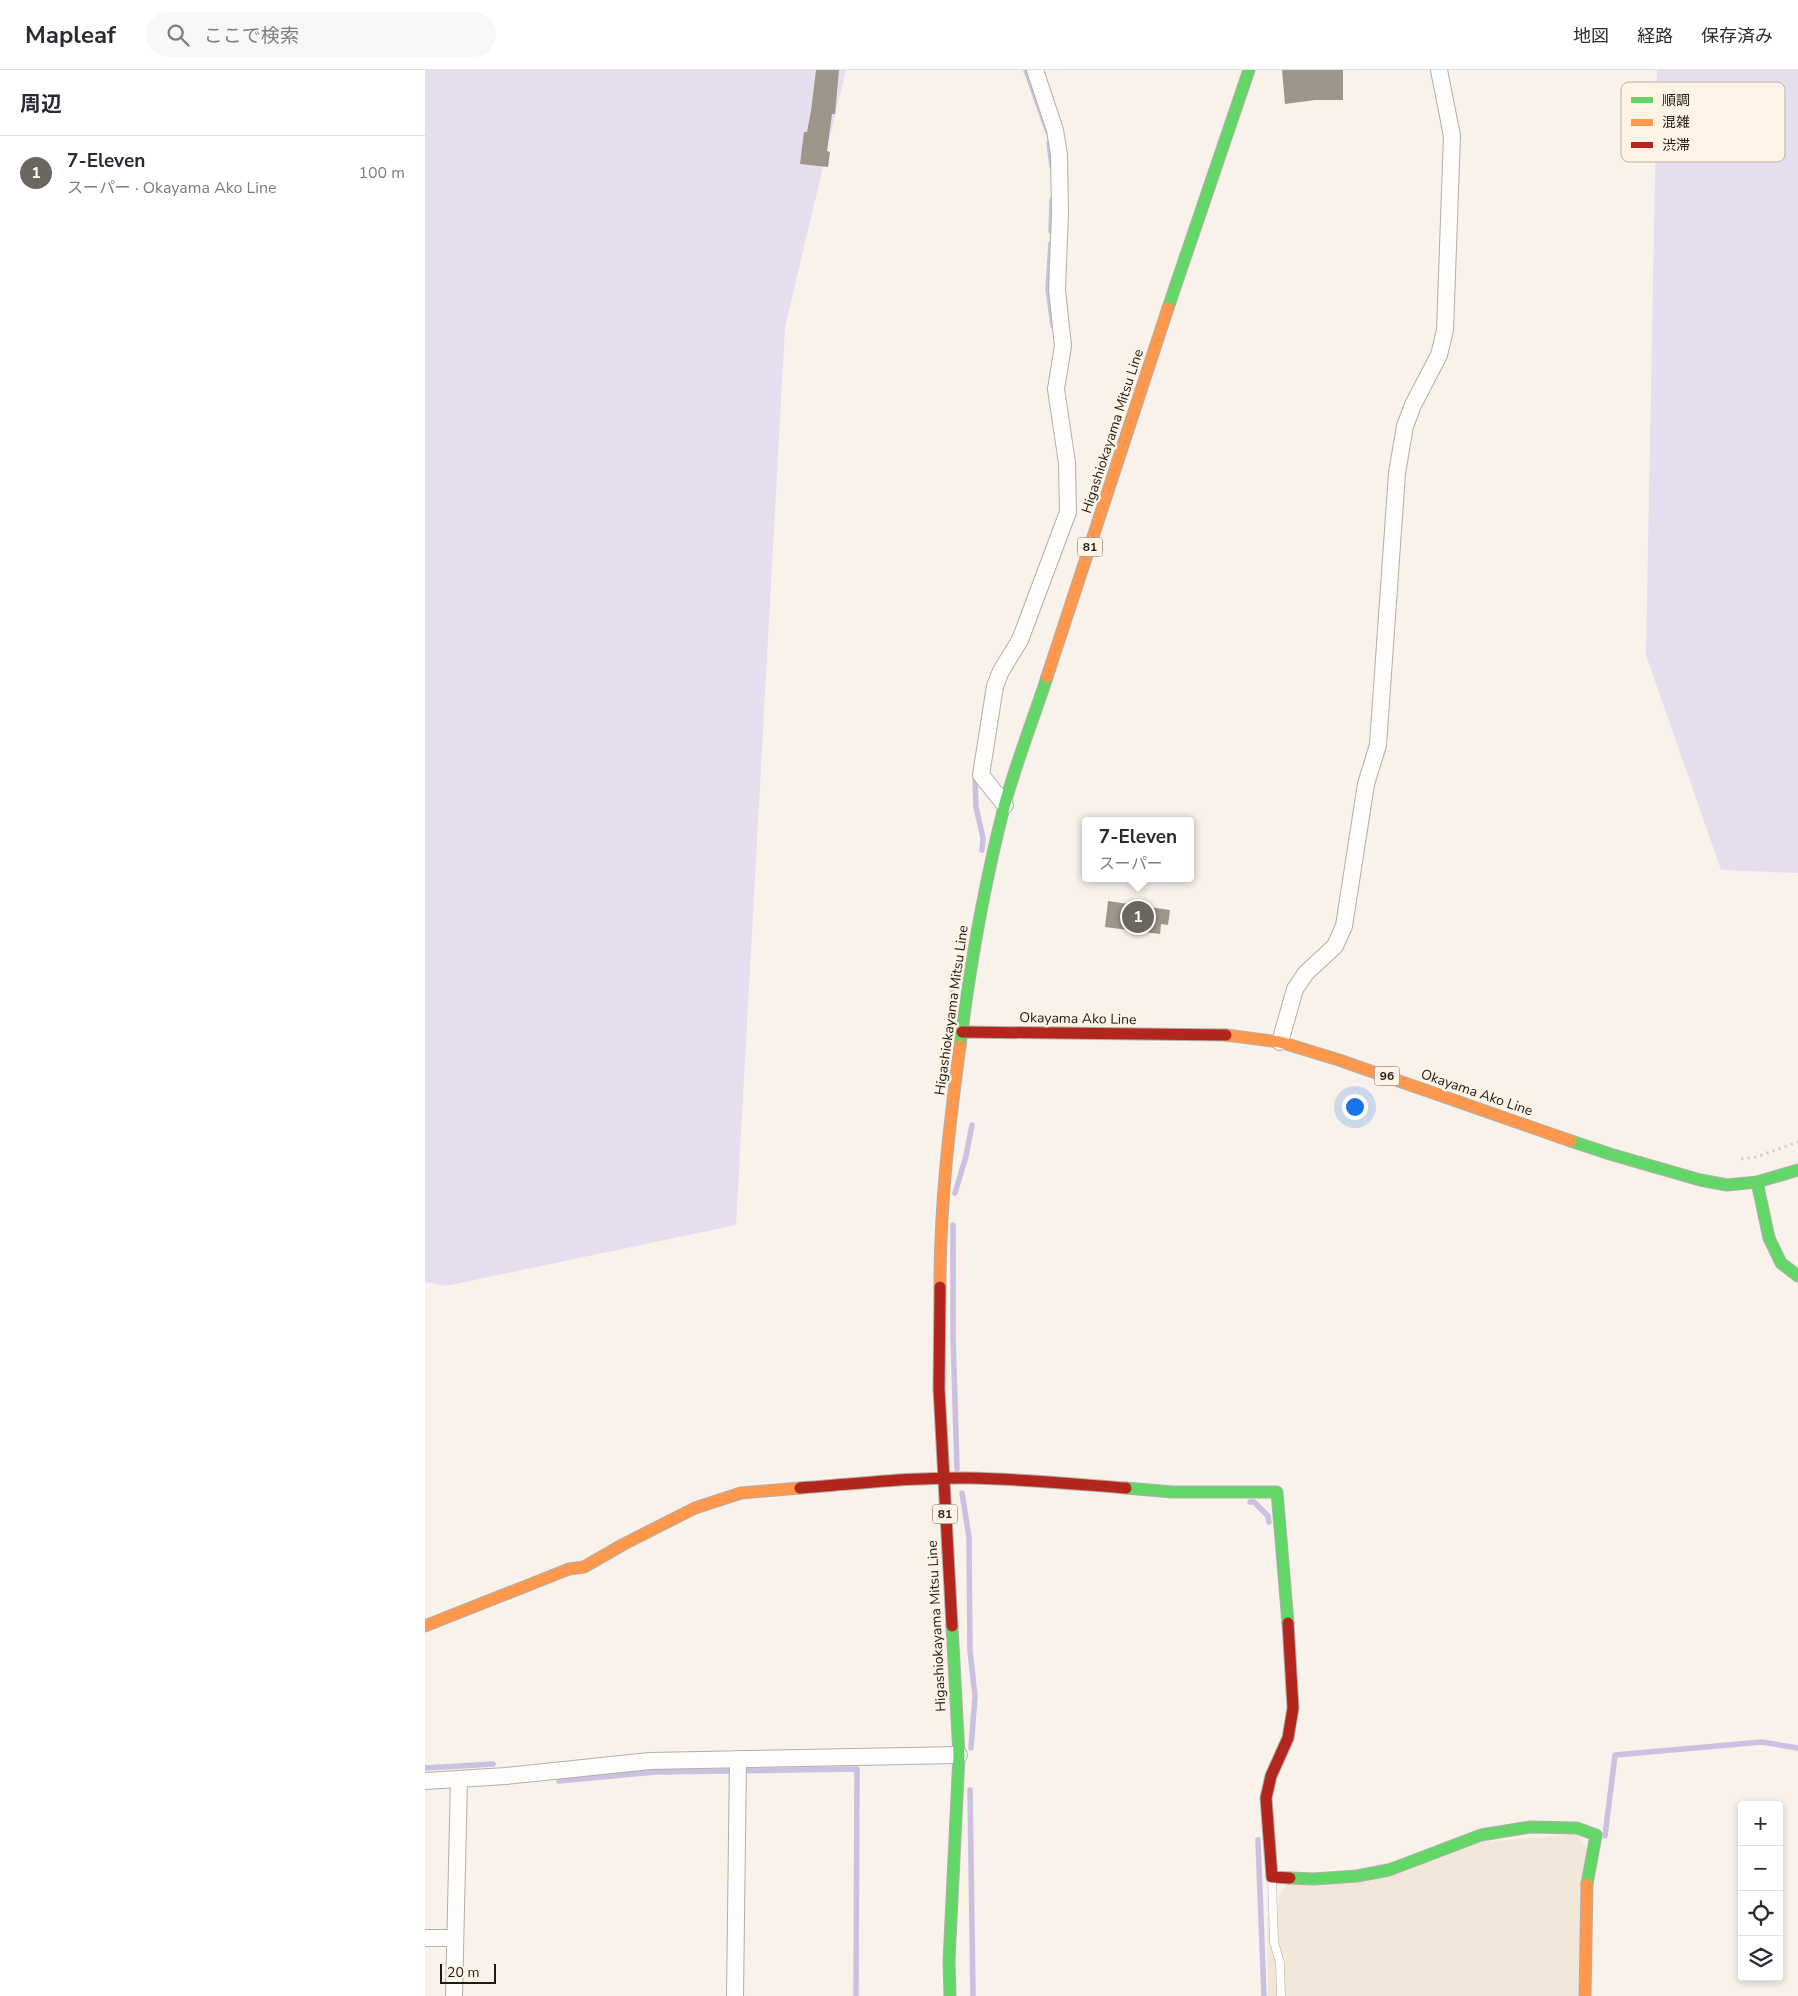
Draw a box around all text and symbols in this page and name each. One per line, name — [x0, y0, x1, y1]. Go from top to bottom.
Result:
search box — [146, 12, 496, 57]
text: Mapleaf — [25, 19, 116, 51]
icon: search — [164, 21, 192, 49]
text: ここで検索 — [204, 23, 299, 49]
text: 地図 — [1573, 24, 1609, 48]
text: 経路 — [1637, 24, 1673, 48]
text: 保存済み — [1701, 24, 1773, 48]
legend — [1621, 82, 1785, 162]
text: 周辺 — [20, 90, 62, 118]
text: 順調 — [1662, 91, 1690, 110]
text: 混雑 — [1662, 113, 1690, 132]
text: 渋滞 — [1662, 136, 1690, 155]
text: 7-Eleven — [67, 148, 145, 174]
text: 1 — [31, 162, 41, 184]
text: 100 m — [358, 162, 405, 184]
text: スーパー · Okayama Ako Line — [67, 177, 277, 199]
street label: Higashiokayama Mitsu Line — [1077, 347, 1148, 516]
road number: 81 — [1077, 538, 1103, 557]
popup — [1082, 817, 1194, 882]
text: 7-Eleven — [1099, 824, 1177, 850]
text: スーパー — [1099, 853, 1163, 875]
pin: 1 — [1122, 898, 1154, 936]
street label: Higashiokayama Mitsu Line — [930, 924, 973, 1096]
street label: Okayama Ako Line — [1019, 1008, 1137, 1029]
street label: Okayama Ako Line — [1418, 1064, 1535, 1121]
road number: 96 — [1375, 1066, 1399, 1086]
your location — [1342, 1094, 1368, 1120]
road number: 81 — [933, 1505, 957, 1524]
street label: Higashiokayama Mitsu Line — [923, 1540, 950, 1712]
map controls — [1738, 1801, 1783, 1981]
button: + — [1738, 1801, 1783, 1846]
button: − — [1738, 1846, 1783, 1891]
button: locate — [1738, 1891, 1783, 1936]
button: layers — [1738, 1936, 1783, 1981]
scale bar — [440, 1961, 496, 1984]
text: 20 m — [447, 1963, 479, 1982]

